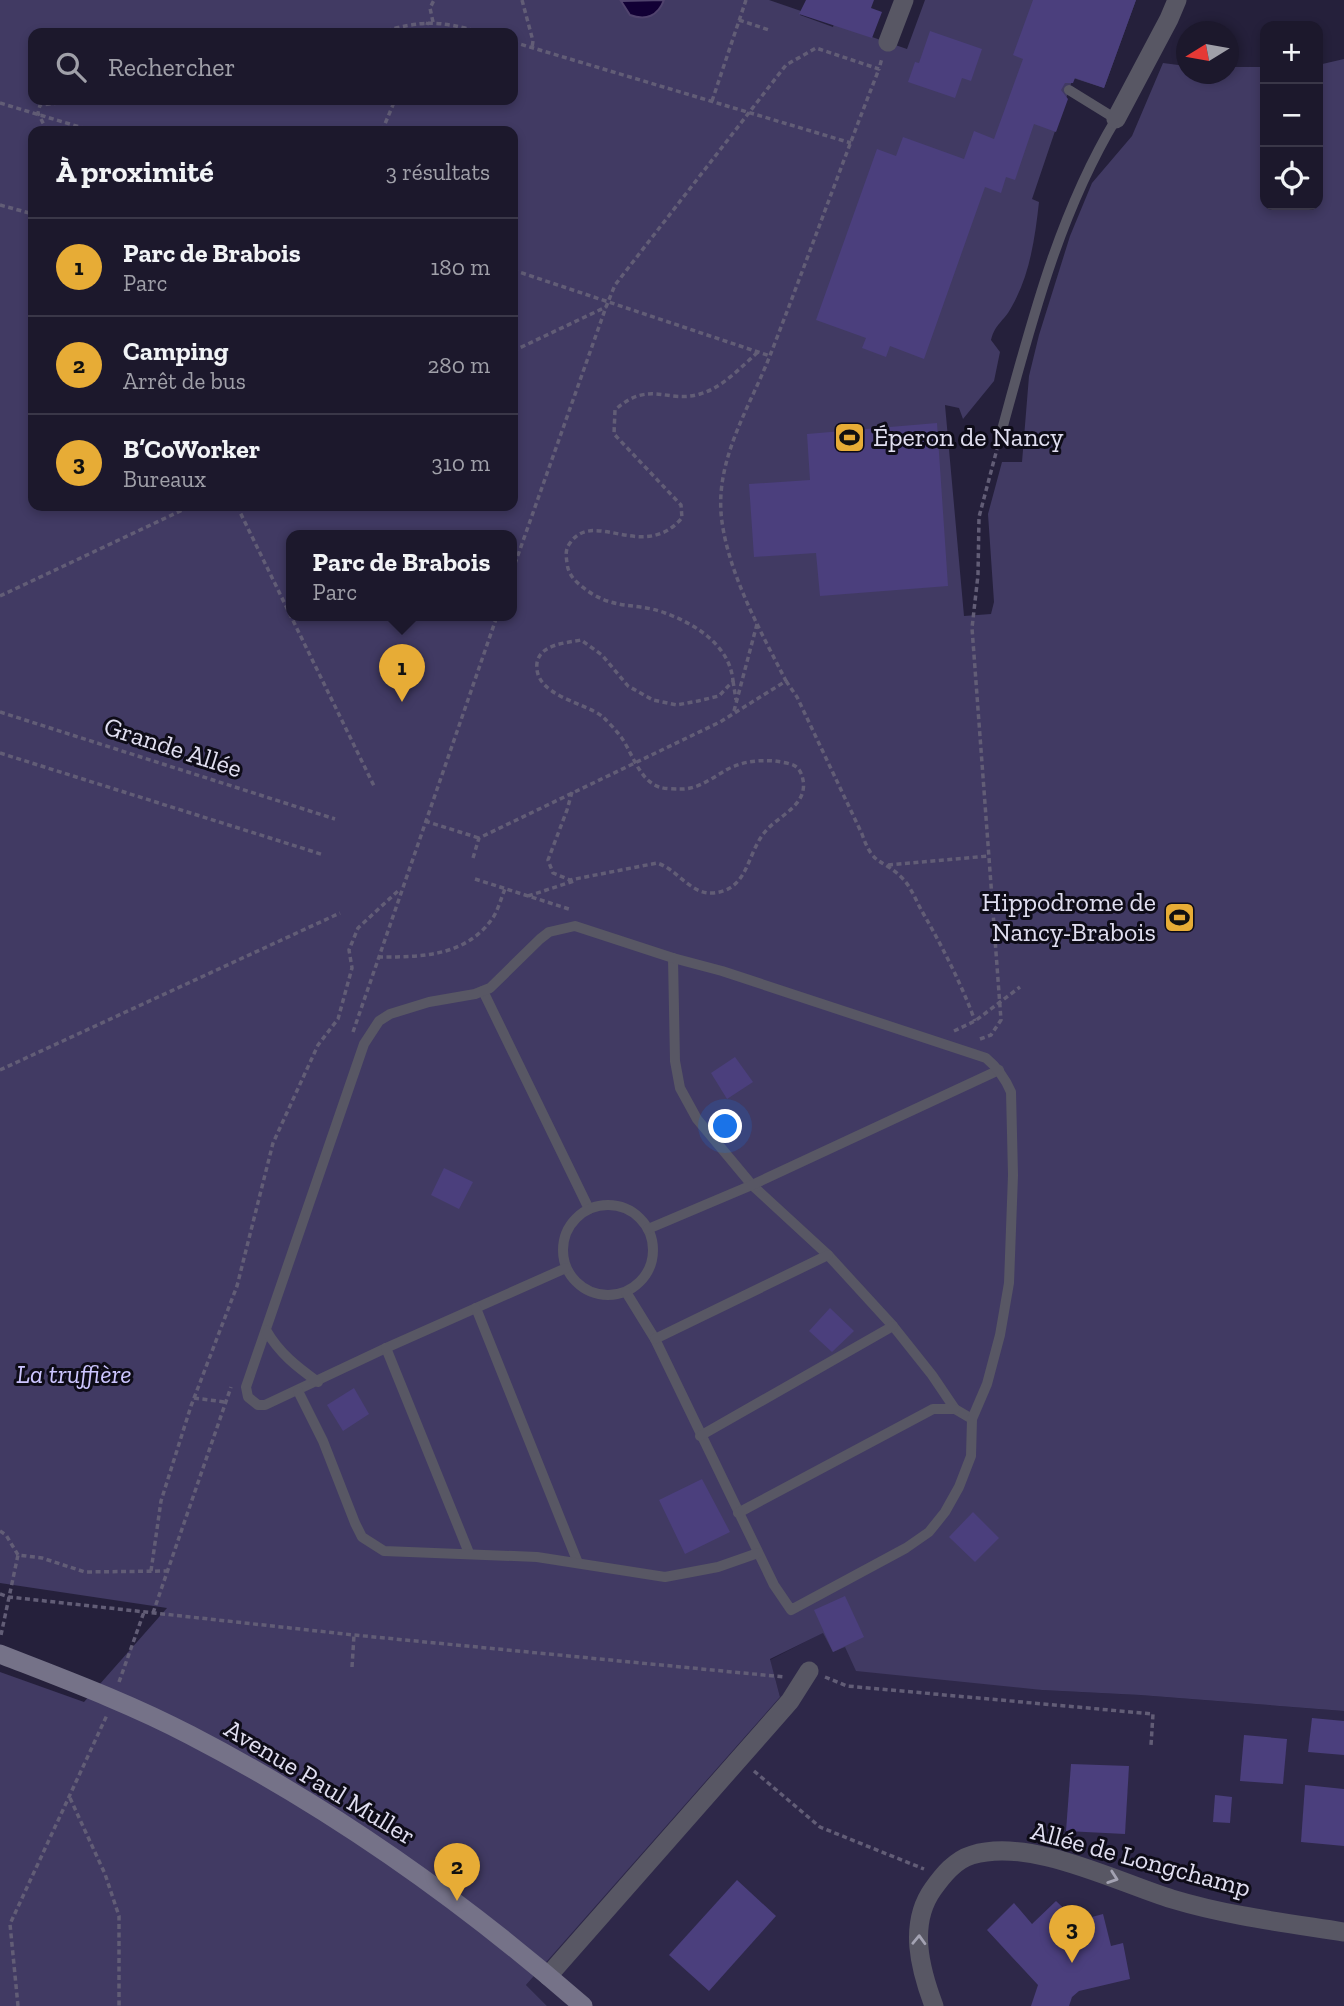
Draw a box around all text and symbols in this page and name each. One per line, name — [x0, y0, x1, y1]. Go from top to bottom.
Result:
north arrow — [1176, 21, 1239, 84]
map controls — [1260, 21, 1323, 210]
button: + — [1260, 21, 1323, 84]
search box — [28, 28, 518, 105]
icon: search — [52, 48, 90, 86]
text: Rechercher — [108, 51, 235, 83]
button: − — [1260, 84, 1323, 147]
button: locate — [1260, 147, 1323, 210]
text: À proximité — [56, 154, 214, 190]
text: 3 résultats — [386, 158, 490, 186]
text: Parc de Brabois — [123, 237, 301, 269]
text: 1 — [74, 253, 84, 281]
text: 180 m — [430, 253, 490, 281]
text: Parc — [123, 269, 167, 297]
text: Camping — [123, 335, 228, 367]
text: 2 — [73, 351, 85, 379]
text: 280 m — [427, 351, 490, 379]
text: Arrêt de bus — [123, 367, 246, 395]
sports icon: Éperon de Nancy — [833, 420, 867, 454]
place label: Éperon de Nancy — [873, 421, 1064, 453]
text: B’CoWorker — [123, 433, 260, 465]
text: 3 — [73, 449, 85, 477]
text: 310 m — [432, 449, 490, 477]
text: Bureaux — [123, 465, 206, 493]
popup — [286, 530, 517, 621]
text: Parc de Brabois — [313, 546, 490, 578]
text: Parc — [313, 578, 357, 606]
pin: 1 — [379, 644, 425, 702]
street label: Grande Allée — [100, 710, 246, 784]
place label: Hippodrome de Nancy-Brabois — [982, 886, 1156, 948]
sports icon: Hippodrome de Nancy-Brabois — [1162, 900, 1196, 934]
your location — [708, 1109, 742, 1143]
park label: La truffière — [16, 1358, 132, 1390]
street label: Avenue Paul Muller — [219, 1712, 421, 1852]
street label: Allée de Longchamp — [1028, 1814, 1254, 1904]
pin: 2 — [434, 1843, 480, 1901]
one-way arrow — [1107, 1870, 1119, 1884]
pin: 3 — [1049, 1905, 1095, 1963]
one-way arrow — [911, 1934, 926, 1945]

